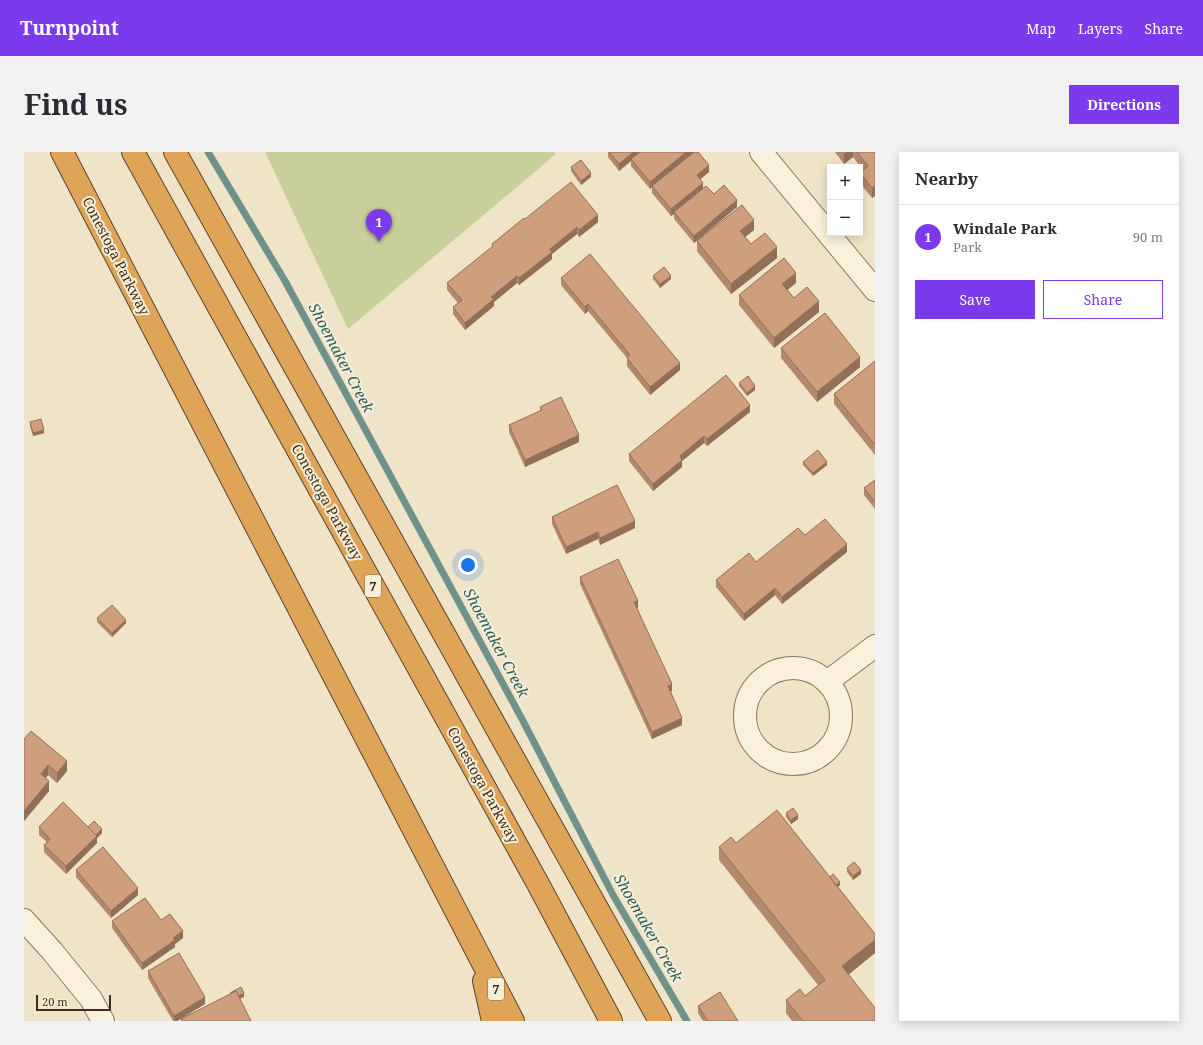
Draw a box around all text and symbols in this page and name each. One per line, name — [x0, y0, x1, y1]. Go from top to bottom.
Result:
text: Turnpoint — [20, 15, 119, 41]
text: Map — [1026, 19, 1056, 38]
text: Layers — [1078, 19, 1123, 38]
text: Share — [1145, 19, 1183, 38]
text: Find us — [24, 85, 128, 123]
button: Directions — [1069, 85, 1179, 124]
map controls — [827, 164, 863, 236]
button: + — [827, 164, 863, 200]
text: Nearby — [915, 167, 978, 190]
street label: Conestoga Parkway — [78, 193, 155, 318]
button: − — [827, 200, 863, 236]
pin: 1 — [366, 209, 392, 242]
text: Windale Park — [953, 218, 1057, 238]
text: 1 — [924, 228, 932, 246]
text: 90 m — [1133, 228, 1163, 246]
text: Park — [953, 238, 982, 256]
button: Save — [915, 280, 1035, 319]
button: Share — [1043, 280, 1163, 319]
water label: Shoemaker Creek — [305, 299, 379, 416]
street label: Conestoga Parkway — [288, 440, 367, 563]
your location — [458, 555, 478, 575]
road number: 7 — [365, 575, 381, 597]
water label: Shoemaker Creek — [460, 584, 534, 701]
street label: Conestoga Parkway — [444, 723, 523, 846]
water label: Shoemaker Creek — [610, 870, 688, 985]
road number: 7 — [488, 978, 504, 1000]
scale bar — [36, 993, 111, 1012]
text: 20 m — [42, 994, 68, 1009]

